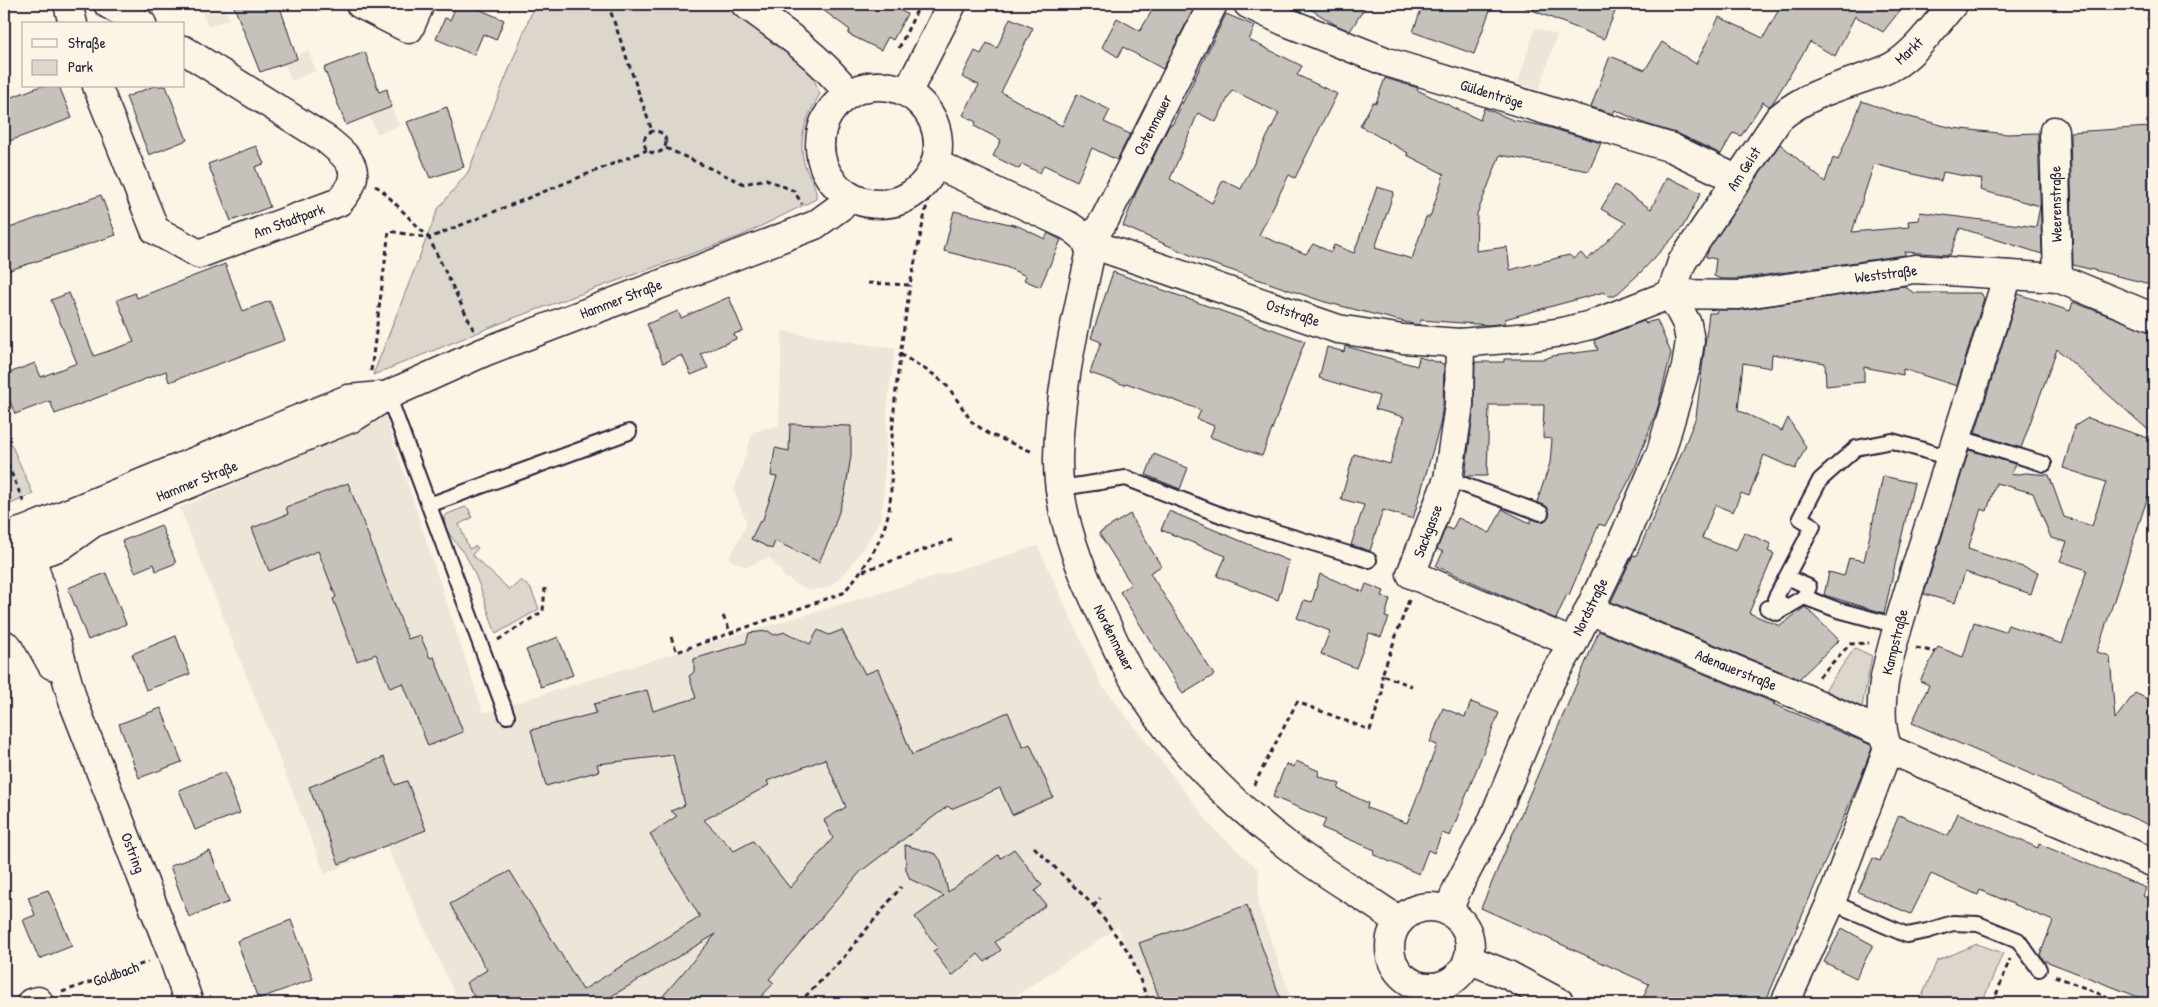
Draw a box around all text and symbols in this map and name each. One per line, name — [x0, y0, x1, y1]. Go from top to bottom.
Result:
legend — [22, 22, 185, 88]
street label: Markt — [1890, 31, 1928, 69]
text: Straße — [68, 32, 106, 53]
text: Park — [68, 56, 93, 77]
street label: Güldentröge — [1458, 74, 1527, 113]
street label: Ostenmauer — [1128, 90, 1177, 159]
street label: Am Geist — [1722, 142, 1766, 195]
street label: Weerenstraße — [2044, 166, 2067, 242]
street label: Am Stadtpark — [250, 198, 327, 243]
street label: Weststraße — [1854, 259, 1918, 288]
street label: Hammer Straße — [577, 273, 665, 324]
street label: Oststraße — [1263, 294, 1323, 332]
street label: Hammer Straße — [153, 455, 241, 506]
street label: Sackgasse — [1408, 501, 1447, 560]
street label: Nordstraße — [1566, 574, 1613, 639]
street label: Nordenmauer — [1089, 601, 1140, 675]
street label: Kampstraße — [1876, 607, 1913, 677]
street label: Adenauerstraße — [1692, 644, 1780, 695]
street label: Ostring — [116, 830, 151, 876]
street label: Goldbach — [90, 956, 142, 991]

